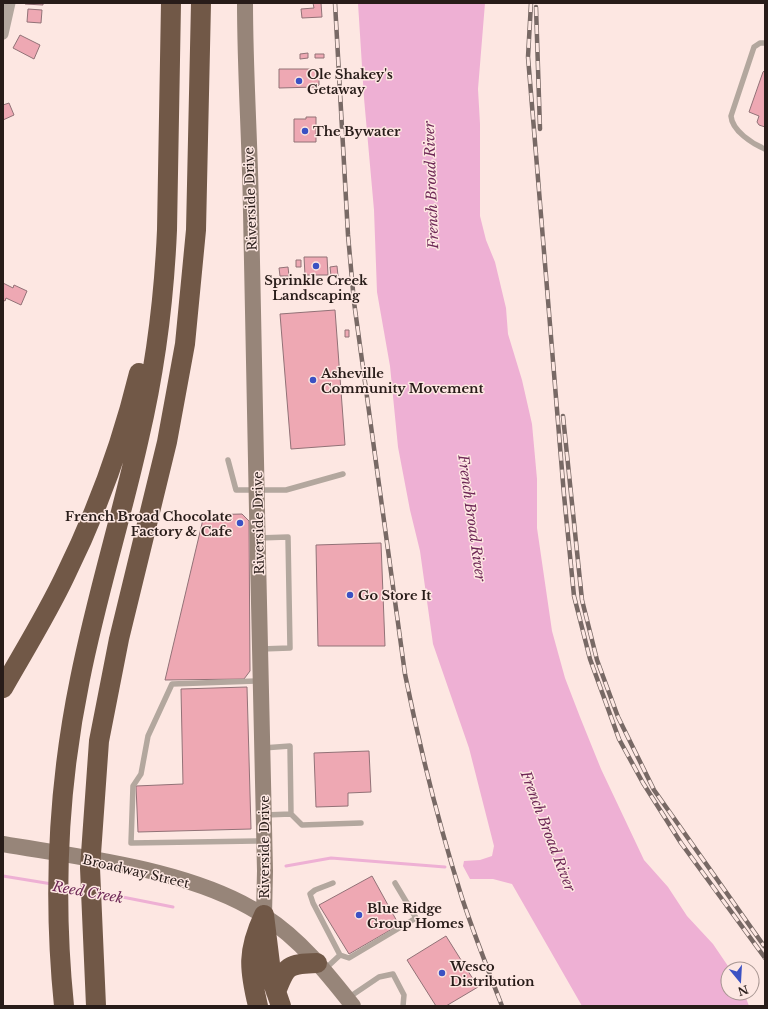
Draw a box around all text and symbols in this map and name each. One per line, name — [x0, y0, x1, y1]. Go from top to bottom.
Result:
place label: Ole Shakey's Getaway — [307, 66, 393, 98]
marker: Ole Shakey's Getaway — [294, 76, 304, 86]
water label: French Broad River — [420, 120, 442, 250]
place label: The Bywater — [313, 123, 401, 140]
marker: The Bywater — [300, 126, 310, 136]
street label: Riverside Drive — [240, 147, 261, 251]
marker: Sprinkle Creek Landscaping — [311, 261, 321, 271]
place label: Sprinkle Creek Landscaping — [264, 272, 368, 304]
place label: Asheville Community Movement — [320, 365, 484, 397]
marker: Asheville Community Movement — [308, 375, 318, 385]
water label: French Broad River — [454, 452, 490, 583]
street label: Riverside Drive — [249, 471, 268, 575]
place label: French Broad Chocolate Factory & Cafe — [65, 508, 232, 540]
marker: French Broad Chocolate Factory & Cafe — [235, 518, 245, 528]
place label: Go Store It — [358, 587, 431, 604]
marker: Go Store It — [345, 590, 355, 600]
water label: French Broad River — [516, 767, 580, 894]
street label: Riverside Drive — [256, 795, 273, 899]
street label: Broadway Street — [81, 851, 191, 892]
water label: Reed Creek — [50, 877, 125, 907]
place label: Blue Ridge Group Homes — [367, 900, 464, 932]
marker: Blue Ridge Group Homes — [354, 910, 364, 920]
place label: Wesco Distribution — [449, 958, 535, 990]
north arrow — [720, 961, 760, 1001]
marker: Wesco Distribution — [437, 968, 447, 978]
text: N — [735, 982, 750, 999]

